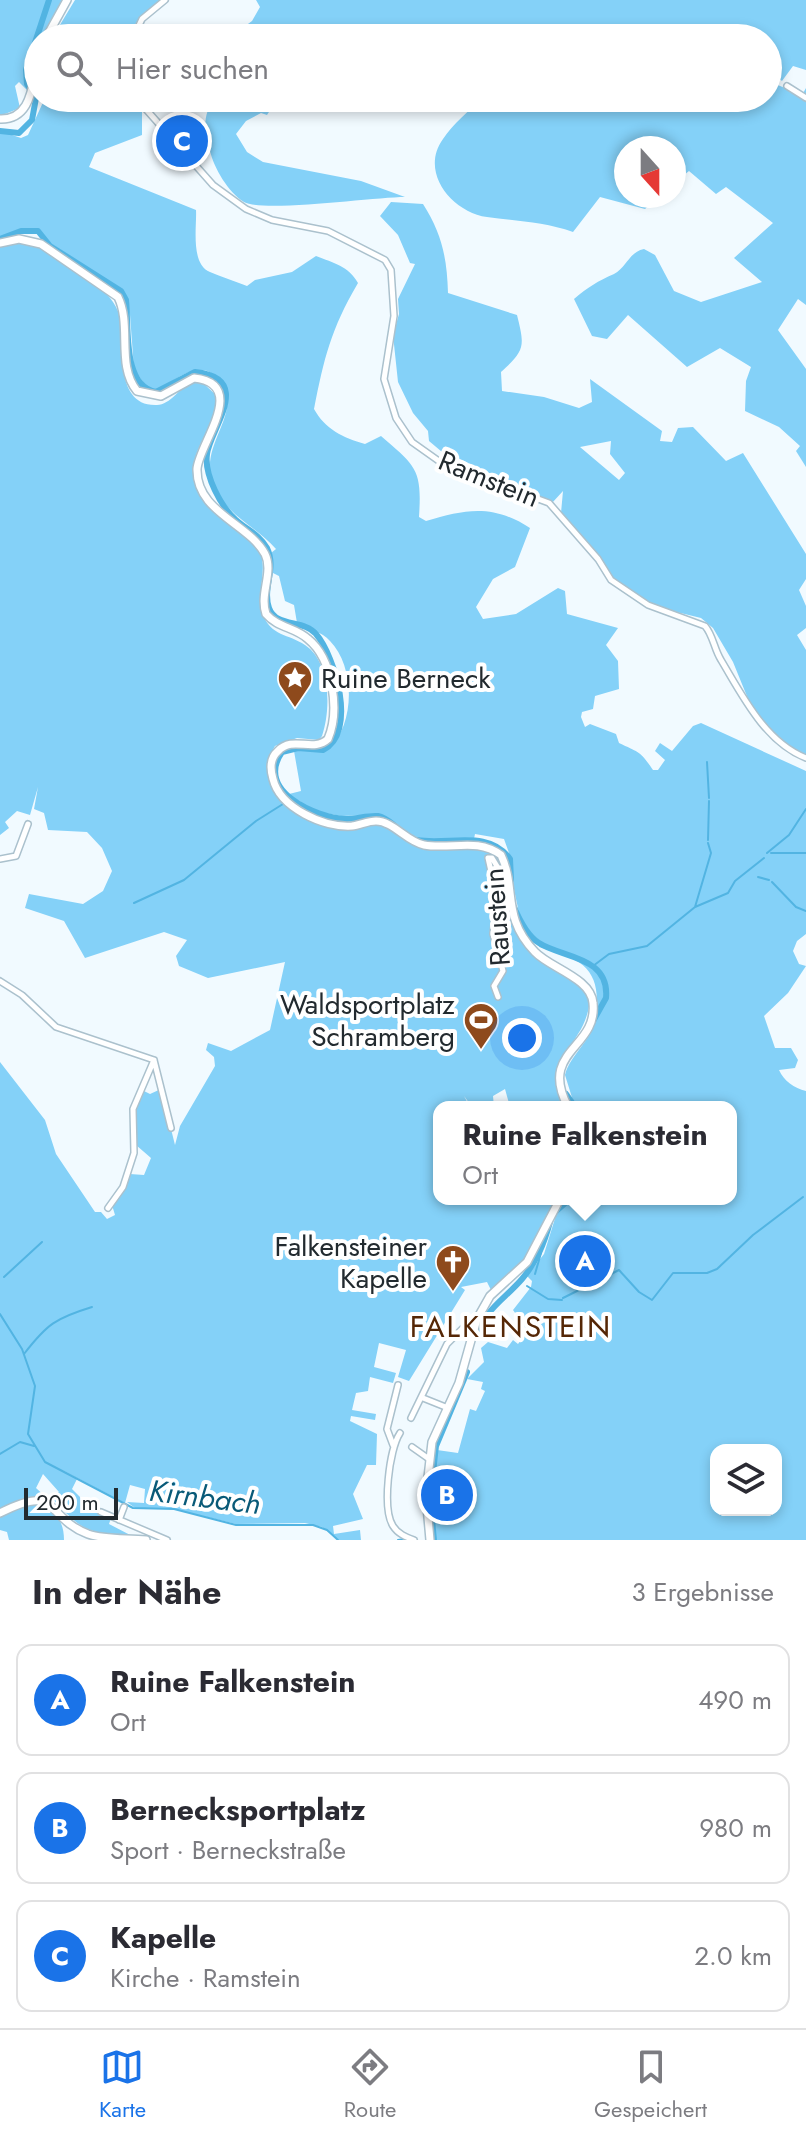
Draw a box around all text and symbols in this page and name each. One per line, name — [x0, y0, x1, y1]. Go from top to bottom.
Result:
search box — [24, 24, 782, 112]
icon: search — [52, 46, 96, 90]
text: Hier suchen — [116, 47, 269, 90]
pin: C — [156, 111, 208, 171]
north arrow — [614, 136, 686, 208]
street label: Ramstein — [432, 440, 546, 518]
place label: Ruine Berneck — [321, 658, 491, 699]
place icon: Ruine Berneck — [276, 659, 314, 709]
street label: Raustein — [473, 867, 521, 967]
place label: Waldsportplatz Schramberg — [280, 984, 455, 1057]
sports icon: Waldsportplatz Schramberg — [462, 1001, 500, 1051]
your location — [502, 1018, 542, 1058]
popup — [433, 1101, 737, 1205]
text: Ruine Falkenstein — [462, 1113, 708, 1156]
text: Ort — [462, 1156, 498, 1194]
place label: Falkensteiner Kapelle — [274, 1226, 427, 1299]
pin: A — [559, 1231, 611, 1291]
church icon: Falkensteiner Kapelle — [434, 1243, 472, 1293]
district label: FALKENSTEIN — [410, 1305, 612, 1348]
map controls — [710, 1444, 782, 1516]
button: layers — [710, 1444, 782, 1516]
pin: B — [421, 1465, 473, 1525]
water label: Kirnbach — [147, 1469, 263, 1525]
scale bar — [24, 1484, 118, 1520]
text: 200 m — [36, 1486, 99, 1518]
text: In der Nähe — [32, 1568, 222, 1617]
text: 3 Ergebnisse — [631, 1573, 774, 1611]
text: Ruine Falkenstein — [110, 1660, 356, 1703]
text: A — [50, 1681, 70, 1719]
text: 490 m — [698, 1681, 772, 1719]
text: Ort — [110, 1703, 146, 1741]
text: Bernecksportplatz — [110, 1788, 366, 1831]
text: B — [51, 1809, 69, 1847]
text: 980 m — [699, 1809, 772, 1847]
text: Sport · Berneckstraße — [110, 1831, 346, 1869]
text: Kapelle — [110, 1916, 216, 1959]
text: C — [51, 1937, 69, 1975]
text: 2.0 km — [694, 1937, 772, 1975]
text: Kirche · Ramstein — [110, 1959, 301, 1997]
tab: Karte — [99, 2045, 146, 2125]
tab: Route — [344, 2045, 396, 2125]
tab: Gespeichert — [594, 2045, 707, 2125]

